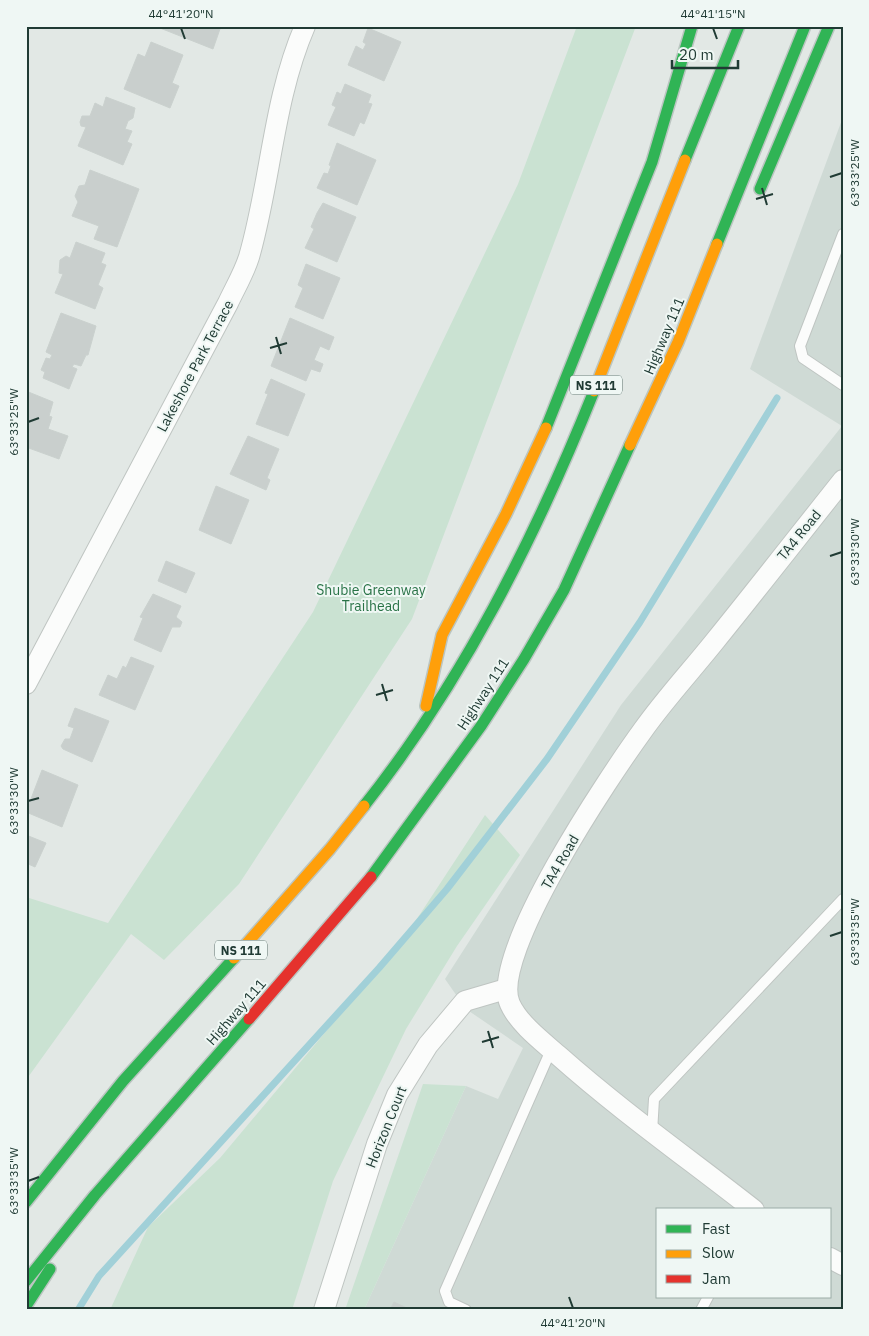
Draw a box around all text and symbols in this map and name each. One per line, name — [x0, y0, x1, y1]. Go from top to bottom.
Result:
text: 44°41'20"N — [148, 6, 214, 21]
text: 44°41'15"N — [680, 6, 746, 21]
scale bar — [672, 38, 738, 70]
text: 20 m — [679, 45, 714, 64]
text: 63°33'25"W — [847, 139, 862, 207]
street label: Highway 111 — [640, 295, 688, 377]
street label: Lakeshore Park Terrace — [153, 297, 238, 435]
road number: NS 111 — [570, 376, 622, 394]
text: 63°33'25"W — [6, 388, 21, 456]
street label: TA4 Road — [773, 506, 825, 564]
text: 63°33'30"W — [847, 518, 862, 586]
park label: Shubie Greenway Trailhead — [316, 581, 426, 615]
street label: Highway 111 — [453, 655, 513, 733]
text: 63°33'30"W — [6, 767, 21, 835]
street label: TA4 Road — [537, 832, 583, 892]
text: 63°33'35"W — [847, 898, 862, 966]
road number: NS 111 — [215, 940, 267, 960]
street label: Highway 111 — [202, 975, 270, 1049]
street label: Horizon Court — [361, 1083, 411, 1170]
text: 63°33'35"W — [6, 1147, 21, 1215]
legend — [656, 1208, 832, 1298]
text: Fast — [702, 1219, 730, 1238]
text: Slow — [702, 1243, 735, 1262]
text: Jam — [702, 1269, 731, 1288]
text: 44°41'20"N — [540, 1315, 606, 1330]

